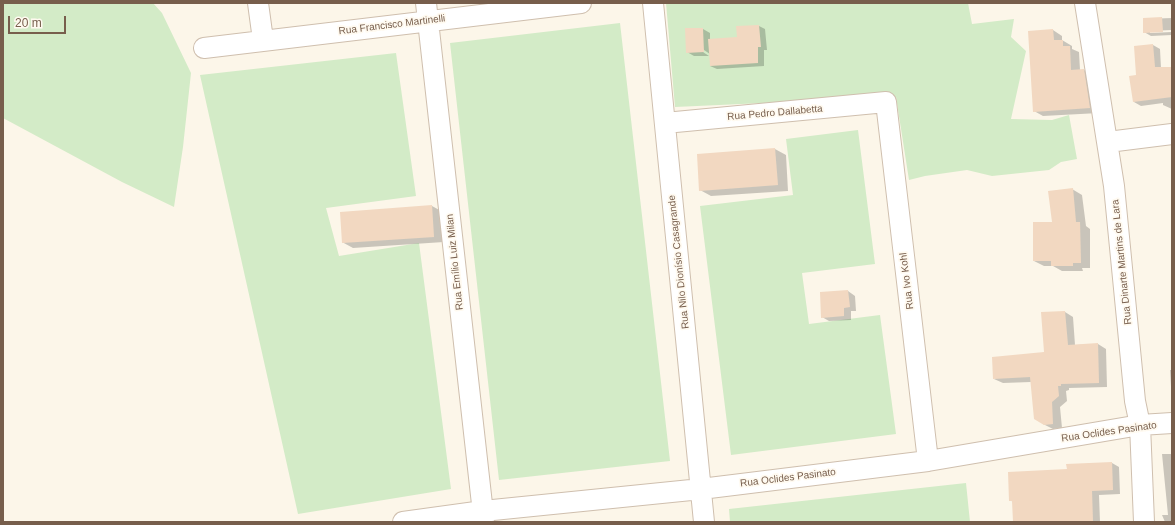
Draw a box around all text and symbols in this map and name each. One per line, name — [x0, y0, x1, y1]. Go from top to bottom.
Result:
scale bar — [10, 8, 68, 34]
street label: Rua Francisco Martinelli — [338, 13, 446, 37]
text: 20 m — [15, 16, 42, 30]
street label: Rua Pedro Dallabetta — [727, 103, 823, 123]
street label: Rua Nilo Dionísio Casagrande — [666, 194, 692, 330]
street label: Rua Dinarte Martins de Lara — [1109, 199, 1135, 325]
street label: Rua Emílio Luiz Milan — [444, 213, 466, 311]
street label: Rua Ivo Kohl — [898, 252, 916, 310]
street label: Rua Oclides Pasinato — [1061, 419, 1157, 445]
street label: Rua Oclides Pasinato — [740, 466, 836, 490]

